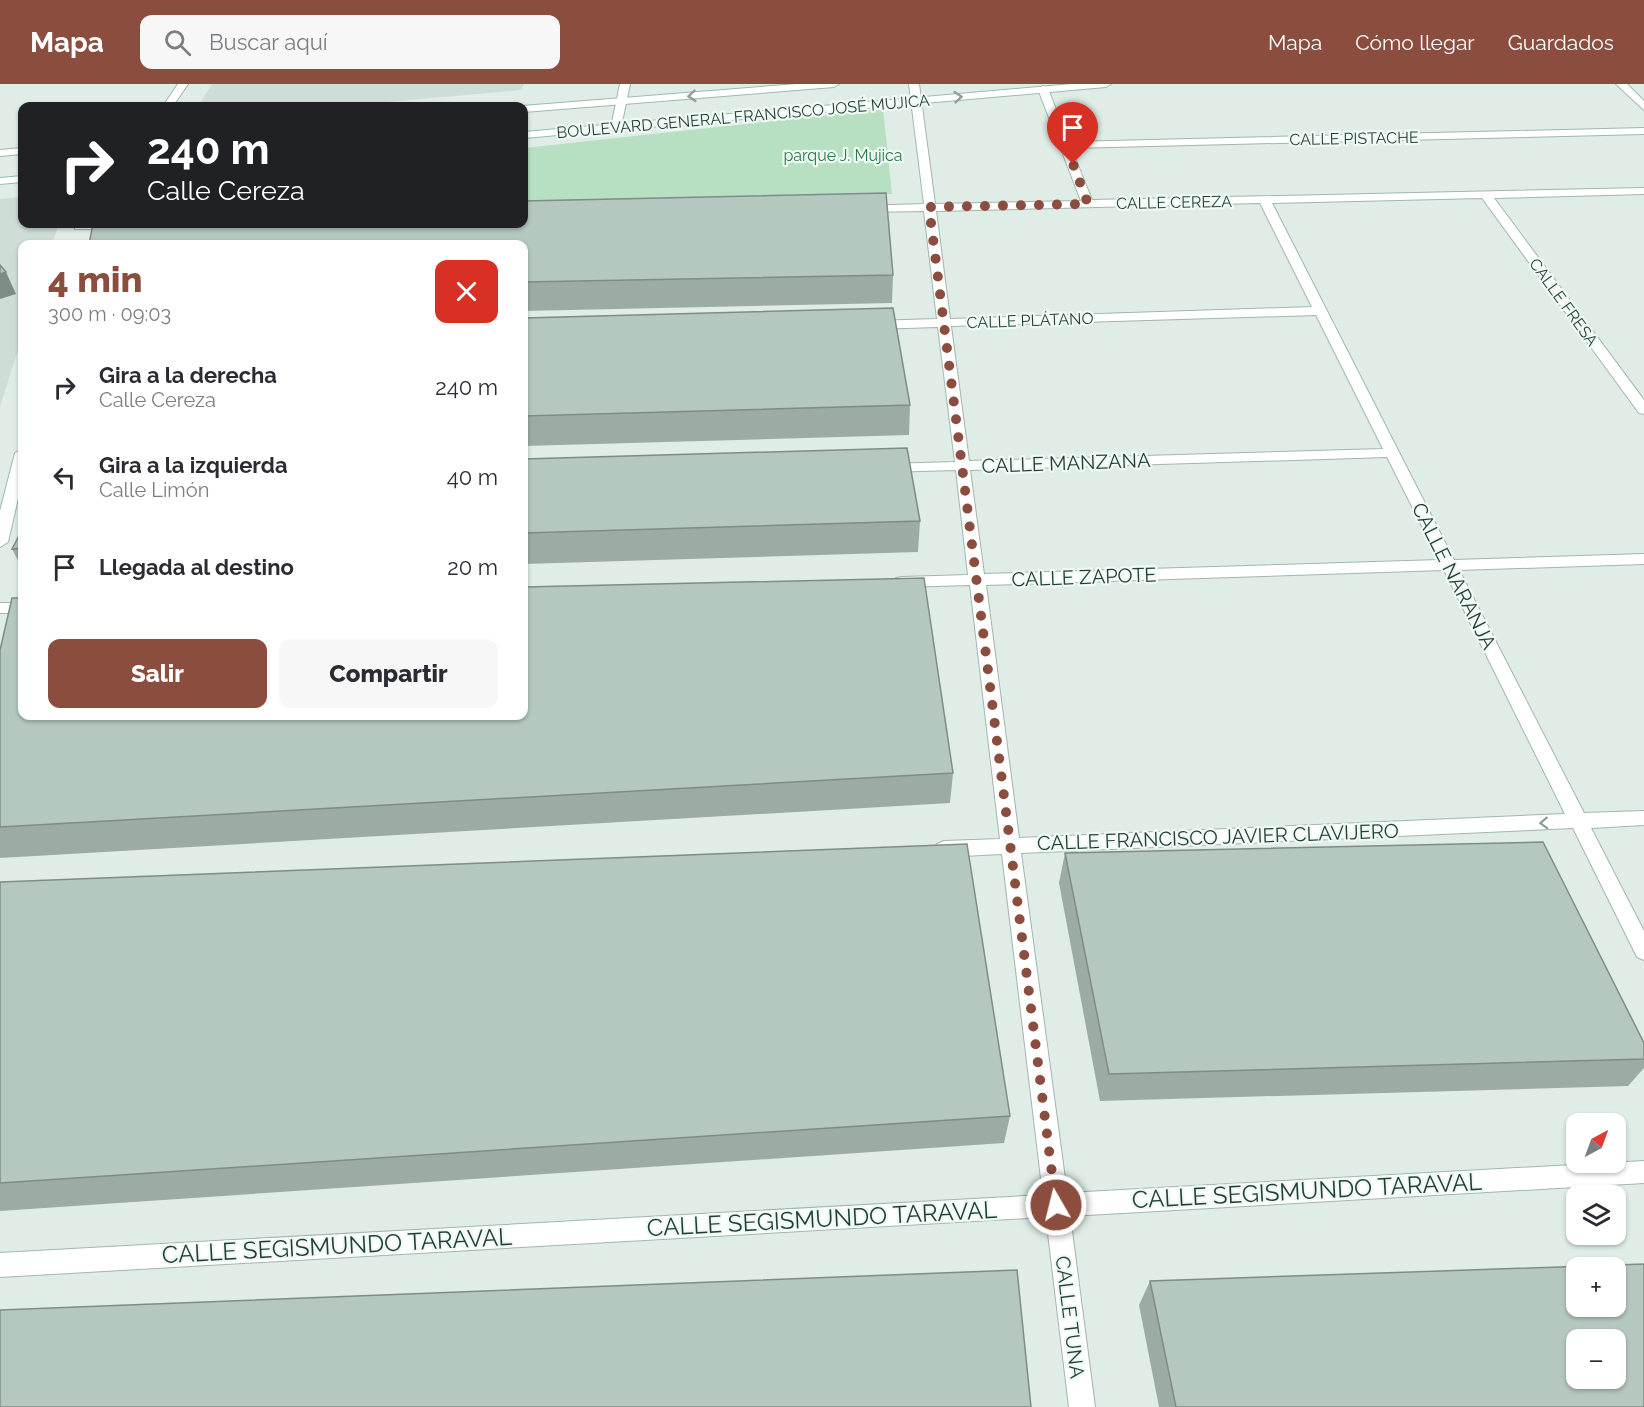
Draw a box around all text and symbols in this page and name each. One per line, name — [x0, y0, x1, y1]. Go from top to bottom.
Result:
search box — [140, 15, 560, 69]
text: Mapa — [30, 26, 104, 59]
icon: search — [161, 26, 194, 59]
text: Buscar aquí — [209, 29, 328, 55]
text: Mapa — [1268, 30, 1322, 55]
text: Cómo llegar — [1355, 30, 1475, 55]
text: Guardados — [1508, 30, 1614, 55]
one-way arrow — [687, 89, 697, 102]
street label: BOULEVARD GENERAL FRANCISCO JOSÉ MUJICA — [556, 90, 931, 142]
one-way arrow — [954, 91, 963, 104]
pin — [1047, 102, 1098, 164]
icon: arrive — [1056, 111, 1089, 144]
text: 240 m — [147, 125, 270, 174]
icon: right — [48, 126, 126, 204]
street label: CALLE PISTACHE — [1289, 128, 1419, 149]
park label: parque J. Mujica — [783, 146, 903, 165]
text: Calle Cereza — [147, 175, 305, 206]
street label: CALLE CEREZA — [1116, 192, 1232, 213]
street label: CALLE FRESA — [1525, 255, 1602, 350]
text: 4 min — [48, 258, 143, 300]
button: close — [435, 260, 498, 323]
text: 300 m · 09:03 — [48, 302, 171, 326]
street label: CALLE PLÁTANO — [966, 308, 1094, 332]
text: Gira a la derecha — [99, 362, 277, 388]
icon: right — [48, 371, 81, 404]
text: 240 m — [435, 374, 498, 400]
text: Calle Cereza — [99, 388, 216, 412]
street label: CALLE MANZANA — [981, 448, 1151, 478]
text: Gira a la izquierda — [99, 452, 288, 478]
icon: left — [48, 461, 81, 494]
text: 40 m — [447, 464, 498, 490]
text: Calle Limón — [99, 478, 209, 502]
street label: CALLE NARANJA — [1407, 499, 1502, 654]
icon: arrive — [48, 551, 81, 584]
text: Llegada al destino — [99, 554, 294, 580]
text: 20 m — [447, 554, 498, 580]
street label: CALLE ZAPOTE — [1011, 562, 1157, 592]
button: Salir — [48, 639, 267, 708]
button: Compartir — [279, 639, 498, 708]
one-way arrow — [1539, 816, 1548, 829]
street label: CALLE FRANCISCO JAVIER CLAVIJERO — [1037, 819, 1399, 855]
north arrow — [1566, 1113, 1626, 1173]
map controls — [1566, 1113, 1626, 1389]
street label: CALLE SEGISMUNDO TARAVAL — [1131, 1167, 1483, 1214]
position arrow — [1024, 1173, 1088, 1237]
button: layers — [1566, 1185, 1626, 1245]
street label: CALLE SEGISMUNDO TARAVAL — [646, 1195, 998, 1242]
street label: CALLE SEGISMUNDO TARAVAL — [161, 1222, 513, 1269]
street label: CALLE TUNA — [1051, 1254, 1089, 1380]
button: + — [1566, 1257, 1626, 1317]
button: − — [1566, 1329, 1626, 1389]

